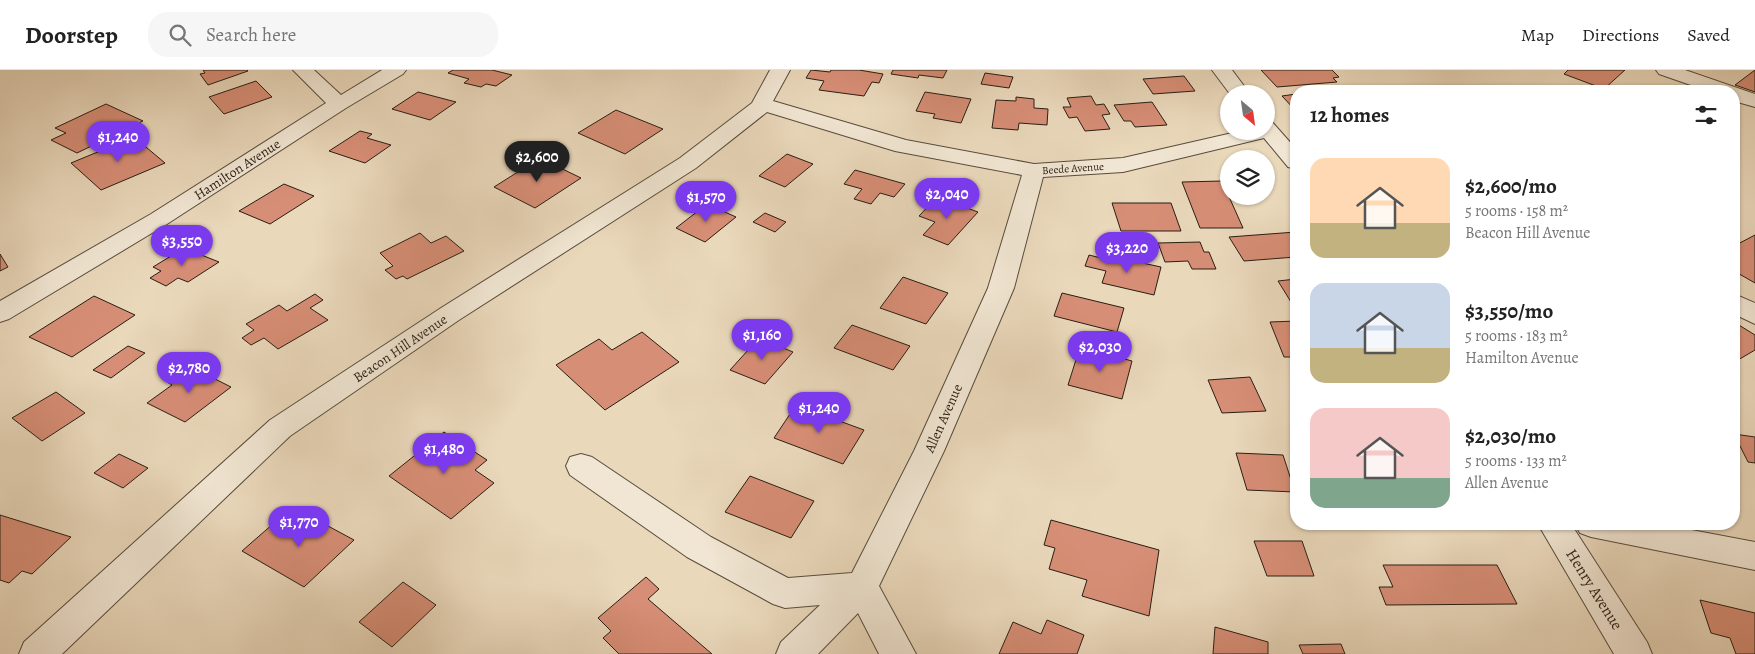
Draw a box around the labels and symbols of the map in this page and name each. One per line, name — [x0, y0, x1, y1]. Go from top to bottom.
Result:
north arrow — [1220, 85, 1275, 140]
pin: $1,240 — [77, 121, 159, 163]
street label: Hamilton Avenue — [190, 134, 284, 204]
pin: $2,600 — [496, 140, 578, 183]
street label: Beede Avenue — [1042, 159, 1105, 178]
pin: $2,040 — [906, 178, 988, 220]
pin: $1,570 — [665, 180, 747, 223]
pin: $3,550 — [141, 224, 223, 267]
pin: $3,220 — [1086, 232, 1168, 274]
street label: Beacon Hill Avenue — [349, 310, 451, 387]
pin: $1,160 — [721, 318, 803, 361]
pin: $2,030 — [1059, 330, 1141, 373]
pin: $2,780 — [148, 352, 230, 394]
street label: Allen Avenue — [919, 381, 967, 456]
pin: $1,240 — [778, 392, 860, 434]
pin: $1,480 — [403, 432, 485, 475]
pin: $1,770 — [258, 506, 340, 548]
street label: Henry Avenue — [1560, 545, 1628, 634]

